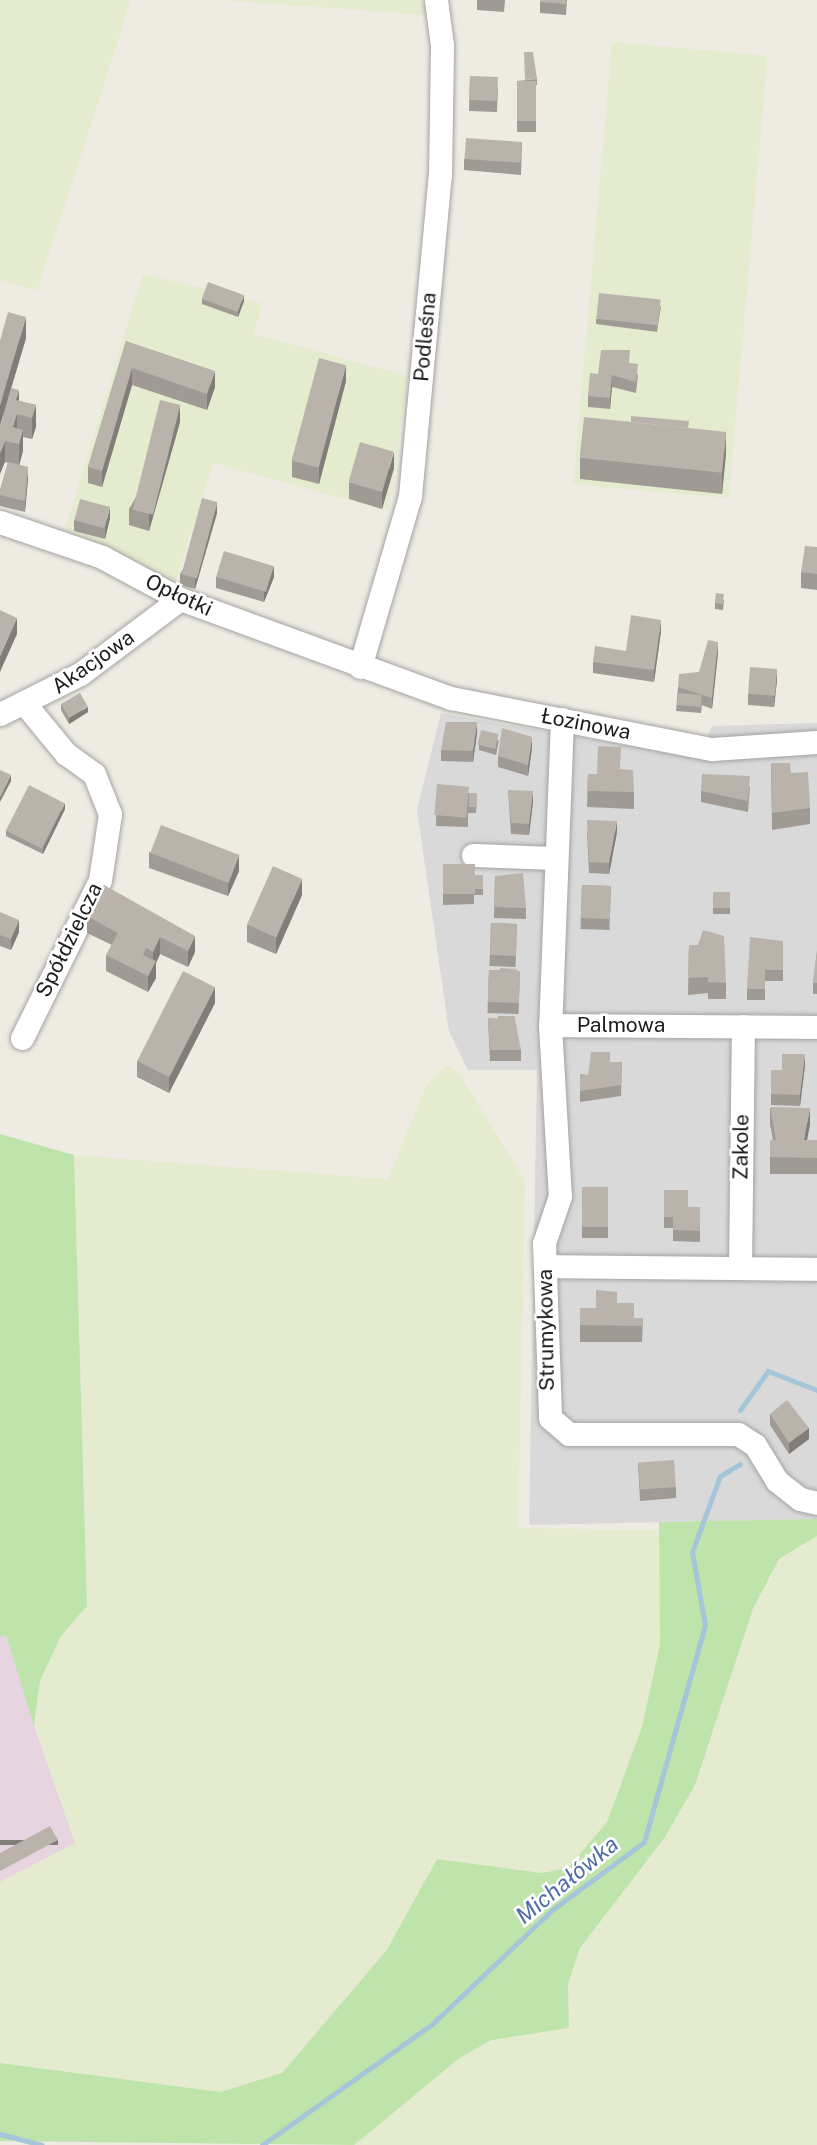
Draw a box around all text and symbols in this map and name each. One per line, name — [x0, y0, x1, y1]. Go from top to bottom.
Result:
street label: Podleśna — [409, 291, 441, 383]
street label: Opłotki — [141, 569, 217, 621]
street label: Akacjowa — [47, 625, 139, 699]
street label: Łozinowa — [539, 703, 633, 745]
street label: Spółdzielcza — [31, 879, 107, 1001]
street label: Palmowa — [577, 1012, 665, 1038]
street label: Zakole — [728, 1114, 754, 1180]
street label: Strumykowa — [532, 1269, 560, 1391]
water label: Michałówka — [510, 1830, 624, 1930]

